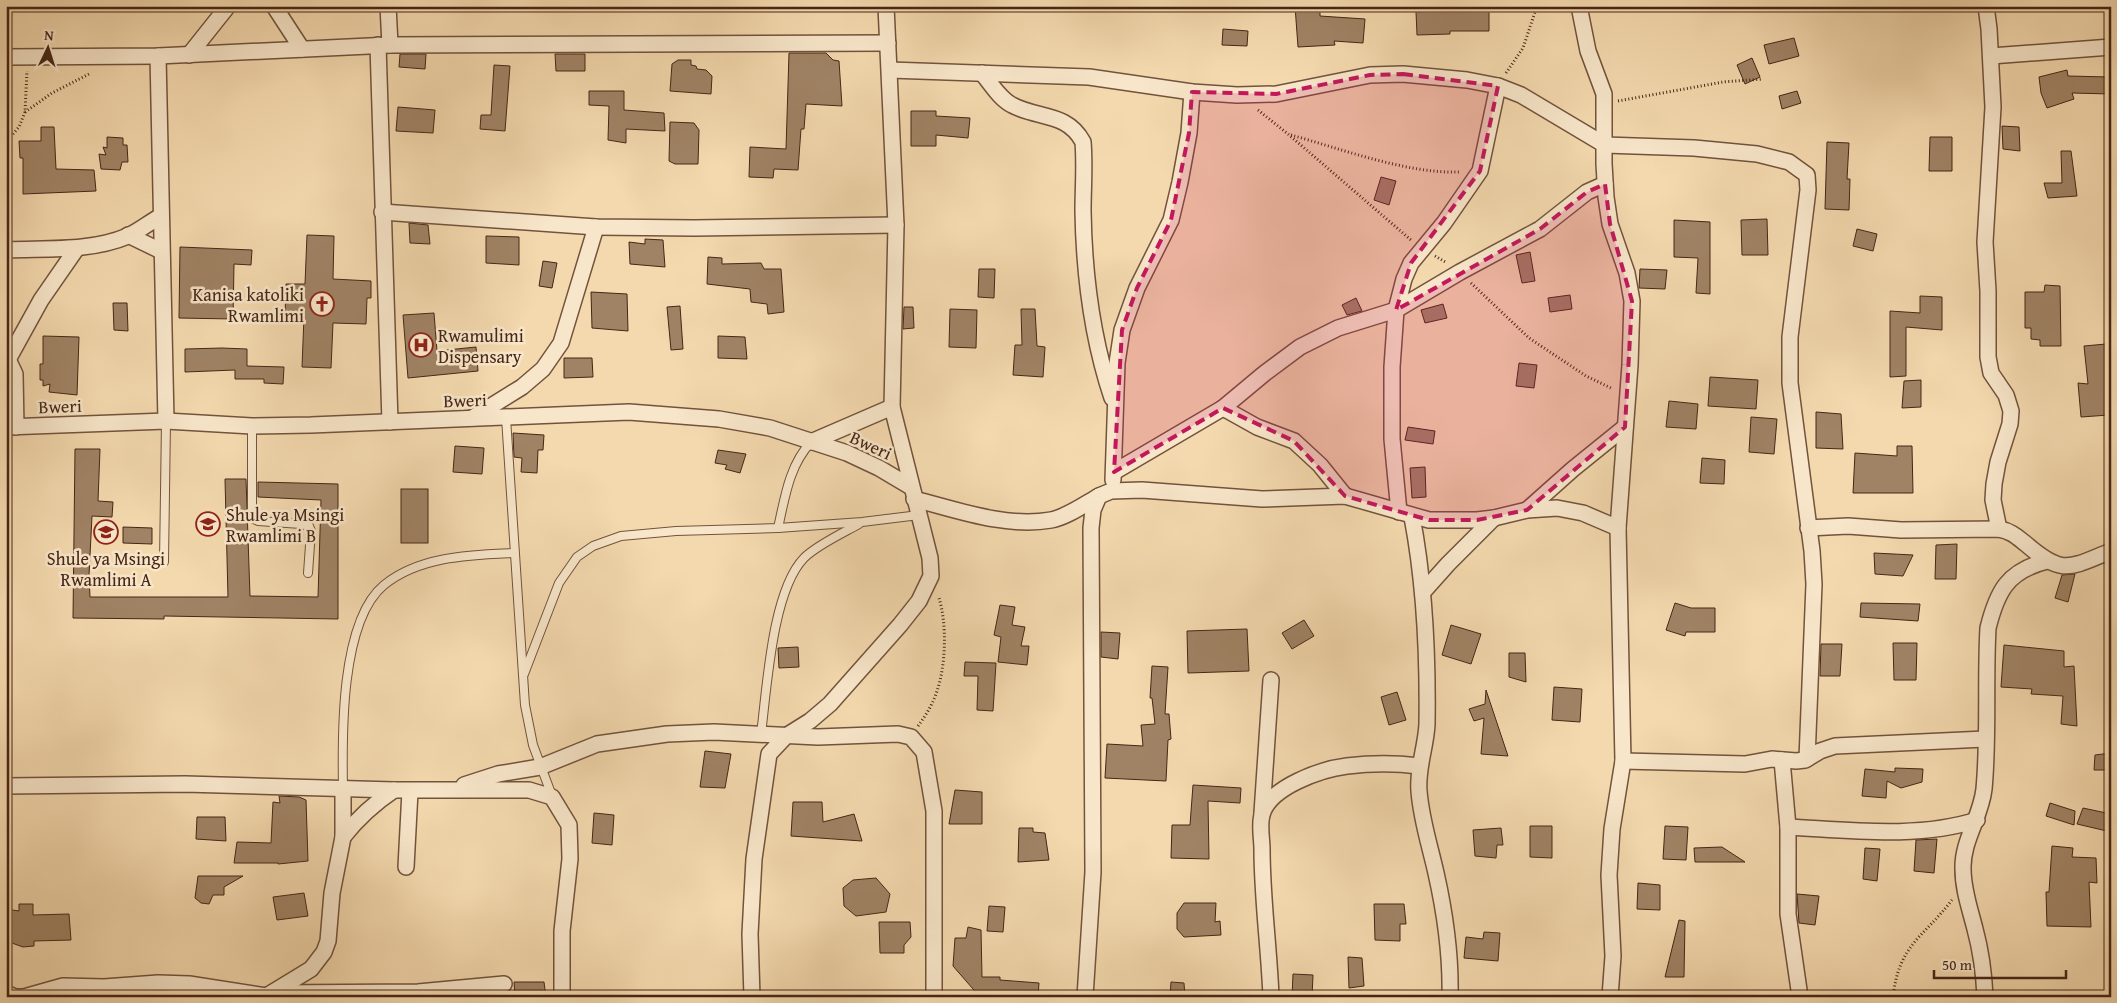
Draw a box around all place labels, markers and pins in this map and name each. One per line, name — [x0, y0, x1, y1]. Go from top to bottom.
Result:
place label: Kanisa katoliki Rwamlimi — [193, 281, 304, 329]
church icon: Kanisa katoliki Rwamlimi — [309, 291, 335, 317]
place label: Rwamulimi Dispensary — [438, 322, 524, 370]
hospital icon: Rwamulimi Dispensary — [408, 332, 434, 358]
place label: Shule ya Msingi Rwamlimi B — [226, 501, 344, 549]
school or university icon: Shule ya Msingi Rwamlimi B — [195, 511, 221, 537]
school or university icon: Shule ya Msingi Rwamlimi A — [93, 519, 119, 545]
place label: Shule ya Msingi Rwamlimi A — [47, 545, 165, 593]

